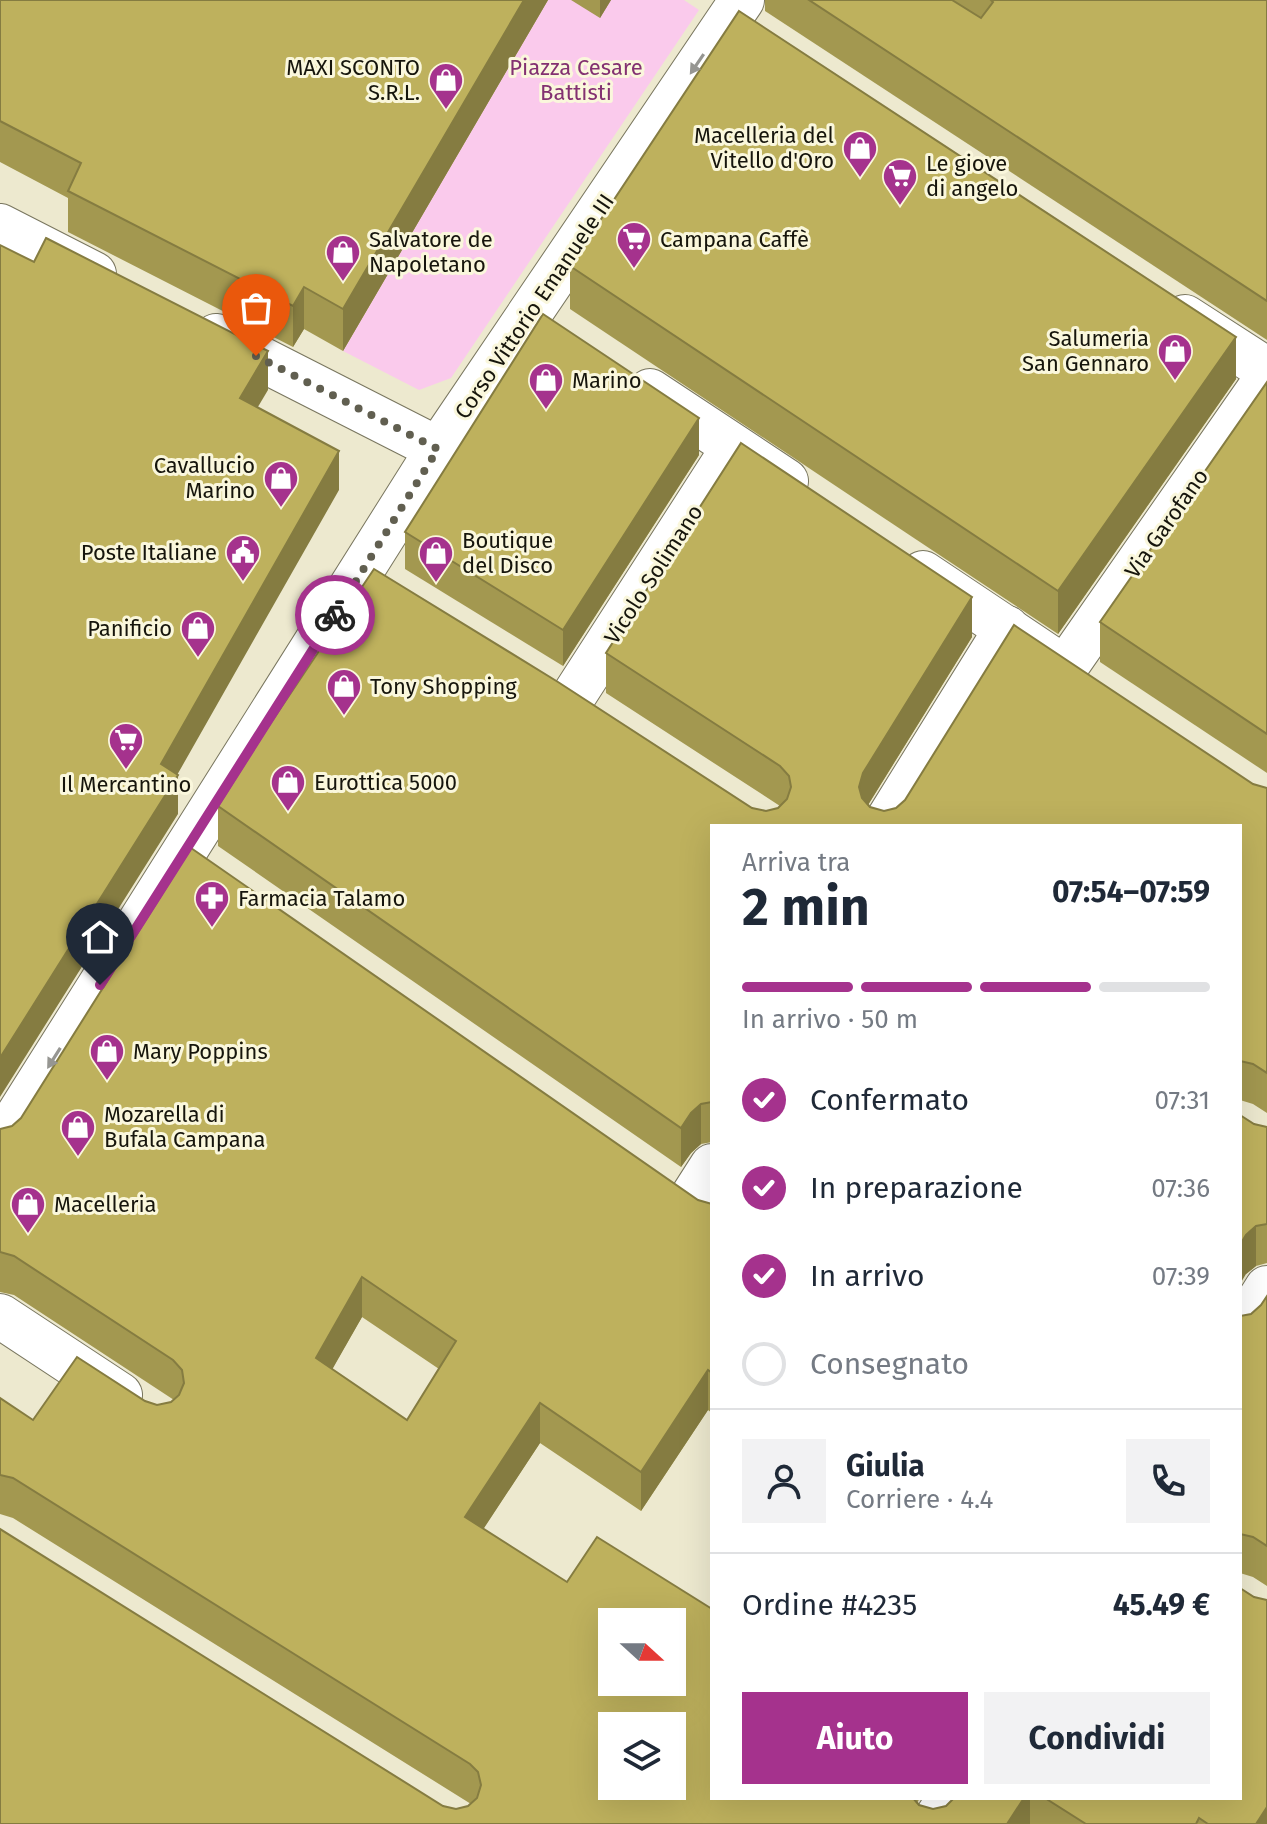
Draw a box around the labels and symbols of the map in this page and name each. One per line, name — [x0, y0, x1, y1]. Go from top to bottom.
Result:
one-way arrow — [691, 53, 705, 75]
place label: MAXI SCONTO S.R.L. — [286, 54, 420, 106]
park label: Piazza Cesare Battisti — [509, 54, 643, 106]
shop icon: MAXI SCONTO S.R.L. — [427, 61, 465, 111]
place label: Macelleria del Vitello d'Oro — [694, 122, 834, 174]
shop icon: Macelleria del Vitello d'Oro — [841, 129, 879, 179]
place label: Le giove di angelo — [926, 150, 1018, 202]
supermarket icon: Le giove di angelo — [881, 157, 919, 207]
street label: Corso Vittorio Emanuele III — [449, 189, 620, 424]
supermarket icon: Campana Caffè — [615, 220, 653, 270]
place label: Salvatore de Napoletano — [369, 226, 493, 278]
place label: Campana Caffè — [660, 226, 809, 253]
shop icon: Salvatore de Napoletano — [324, 233, 362, 283]
pin — [222, 274, 290, 356]
place label: Salumeria San Gennaro — [1022, 325, 1149, 377]
shop icon: Salumeria San Gennaro — [1156, 332, 1194, 382]
shop icon: Marino — [527, 361, 565, 411]
place label: Marino — [572, 367, 642, 394]
place label: Cavallucio Marino — [154, 452, 255, 504]
shop icon: Cavallucio Marino — [262, 459, 300, 509]
street label: Via Garofano — [1119, 463, 1214, 583]
street label: Vicolo Solimano — [598, 500, 708, 649]
place label: Boutique del Disco — [462, 527, 553, 579]
public building icon: Poste Italiane — [224, 533, 262, 583]
shop icon: Boutique del Disco — [417, 534, 455, 584]
place label: Poste Italiane — [81, 539, 217, 566]
courier — [295, 575, 375, 655]
shop icon: Panificio — [179, 609, 217, 659]
place label: Panificio — [87, 615, 172, 642]
shop icon: Tony Shopping — [325, 667, 363, 717]
place label: Tony Shopping — [370, 673, 517, 700]
supermarket icon: Il Mercantino — [107, 721, 145, 771]
shop icon: Eurottica 5000 — [269, 763, 307, 813]
place label: Eurottica 5000 — [314, 769, 457, 796]
place label: Il Mercantino — [61, 771, 191, 798]
pharmacy icon: Farmacia Talamo — [193, 879, 231, 929]
place label: Farmacia Talamo — [238, 885, 405, 912]
pin — [66, 903, 134, 985]
shop icon: Mary Poppins — [88, 1032, 126, 1082]
place label: Mary Poppins — [133, 1038, 268, 1065]
one-way arrow — [47, 1047, 61, 1069]
place label: Mozarella di Bufala Campana — [104, 1101, 266, 1153]
shop icon: Mozarella di Bufala Campana — [59, 1108, 97, 1158]
shop icon: Macelleria — [9, 1185, 47, 1235]
place label: Macelleria — [54, 1191, 157, 1218]
north arrow — [598, 1608, 686, 1696]

